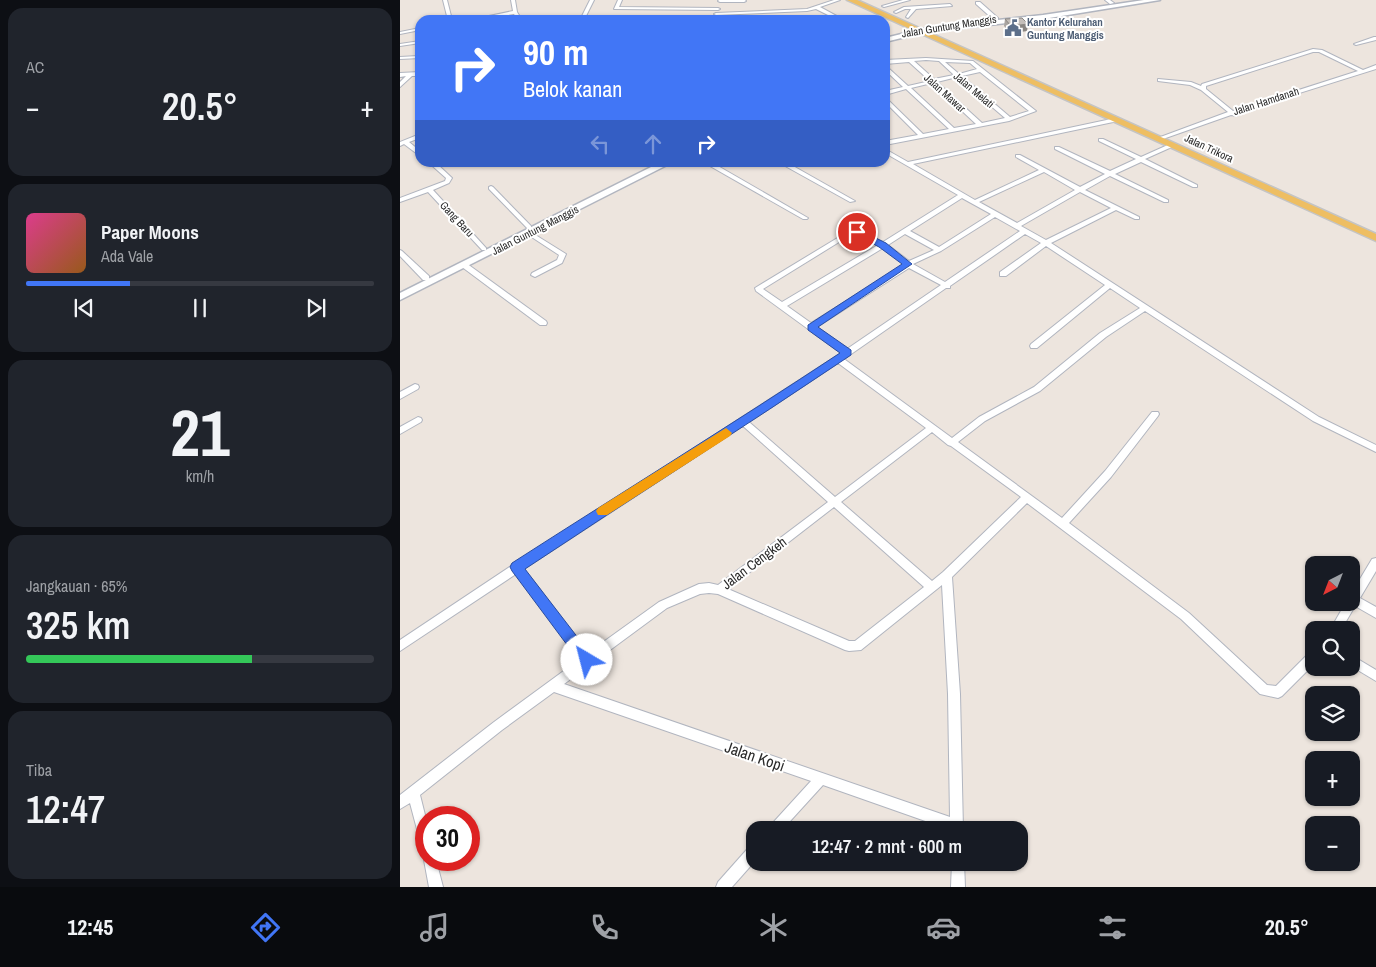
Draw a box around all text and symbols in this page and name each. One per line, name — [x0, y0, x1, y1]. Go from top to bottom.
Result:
street label: Jalan Guntung Manggis — [901, 12, 998, 40]
place label: Kantor Kelurahan Guntung Manggis — [1027, 15, 1104, 42]
public building icon: Kantor Kelurahan Guntung Manggis — [1003, 18, 1023, 38]
text: 90 m — [523, 29, 588, 76]
icon: right — [440, 35, 505, 100]
text: AC — [26, 56, 44, 78]
street label: Jalan Melati — [951, 69, 997, 111]
street label: Jalan Mawar — [921, 71, 969, 115]
text: Belok kanan — [523, 74, 622, 104]
text: 20.5° — [162, 81, 238, 132]
street label: Jalan Hamdanah — [1231, 84, 1301, 118]
text: − — [26, 88, 39, 126]
text: + — [361, 88, 374, 126]
icon: left — [586, 130, 614, 158]
icon: ahead — [639, 130, 667, 158]
icon: right — [692, 130, 720, 158]
street label: Jalan Trikora — [1182, 131, 1236, 165]
street label: Gang Baru — [437, 198, 477, 240]
street label: Jalan Guntung Manggis — [489, 202, 581, 258]
pin — [836, 211, 878, 253]
icon: arrive — [843, 218, 871, 246]
text: Paper Moons — [101, 219, 199, 245]
text: Ada Vale — [101, 245, 153, 267]
icon: previous — [70, 294, 98, 322]
icon: pause — [186, 294, 214, 322]
icon: next — [302, 294, 330, 322]
text: 21 — [170, 389, 230, 476]
text: km/h — [186, 465, 214, 487]
street label: Jalan Cengkeh — [718, 533, 790, 593]
north arrow — [1305, 556, 1360, 611]
map controls — [1305, 556, 1360, 871]
text: Jangkauan · 65% — [26, 575, 127, 597]
text: 325 km — [26, 600, 130, 651]
button: search — [1305, 621, 1360, 676]
position arrow — [560, 633, 612, 685]
button: layers — [1305, 686, 1360, 741]
street label: Jalan Kopi — [722, 736, 788, 776]
button: + — [1305, 751, 1360, 806]
text: Tiba — [26, 759, 52, 781]
text: 12:47 — [26, 784, 105, 835]
speed limit sign: 30 — [415, 806, 480, 871]
button: − — [1305, 816, 1360, 871]
text: 12:47 · 2 mnt · 600 m — [812, 833, 962, 859]
icon: directions — [248, 910, 283, 945]
icon: music — [417, 910, 452, 945]
icon: phone — [587, 910, 622, 945]
icon: climate — [756, 910, 791, 945]
icon: car — [926, 910, 961, 945]
icon: filters — [1095, 910, 1130, 945]
text: 12:45 — [67, 912, 113, 942]
text: 20.5° — [1265, 912, 1309, 942]

